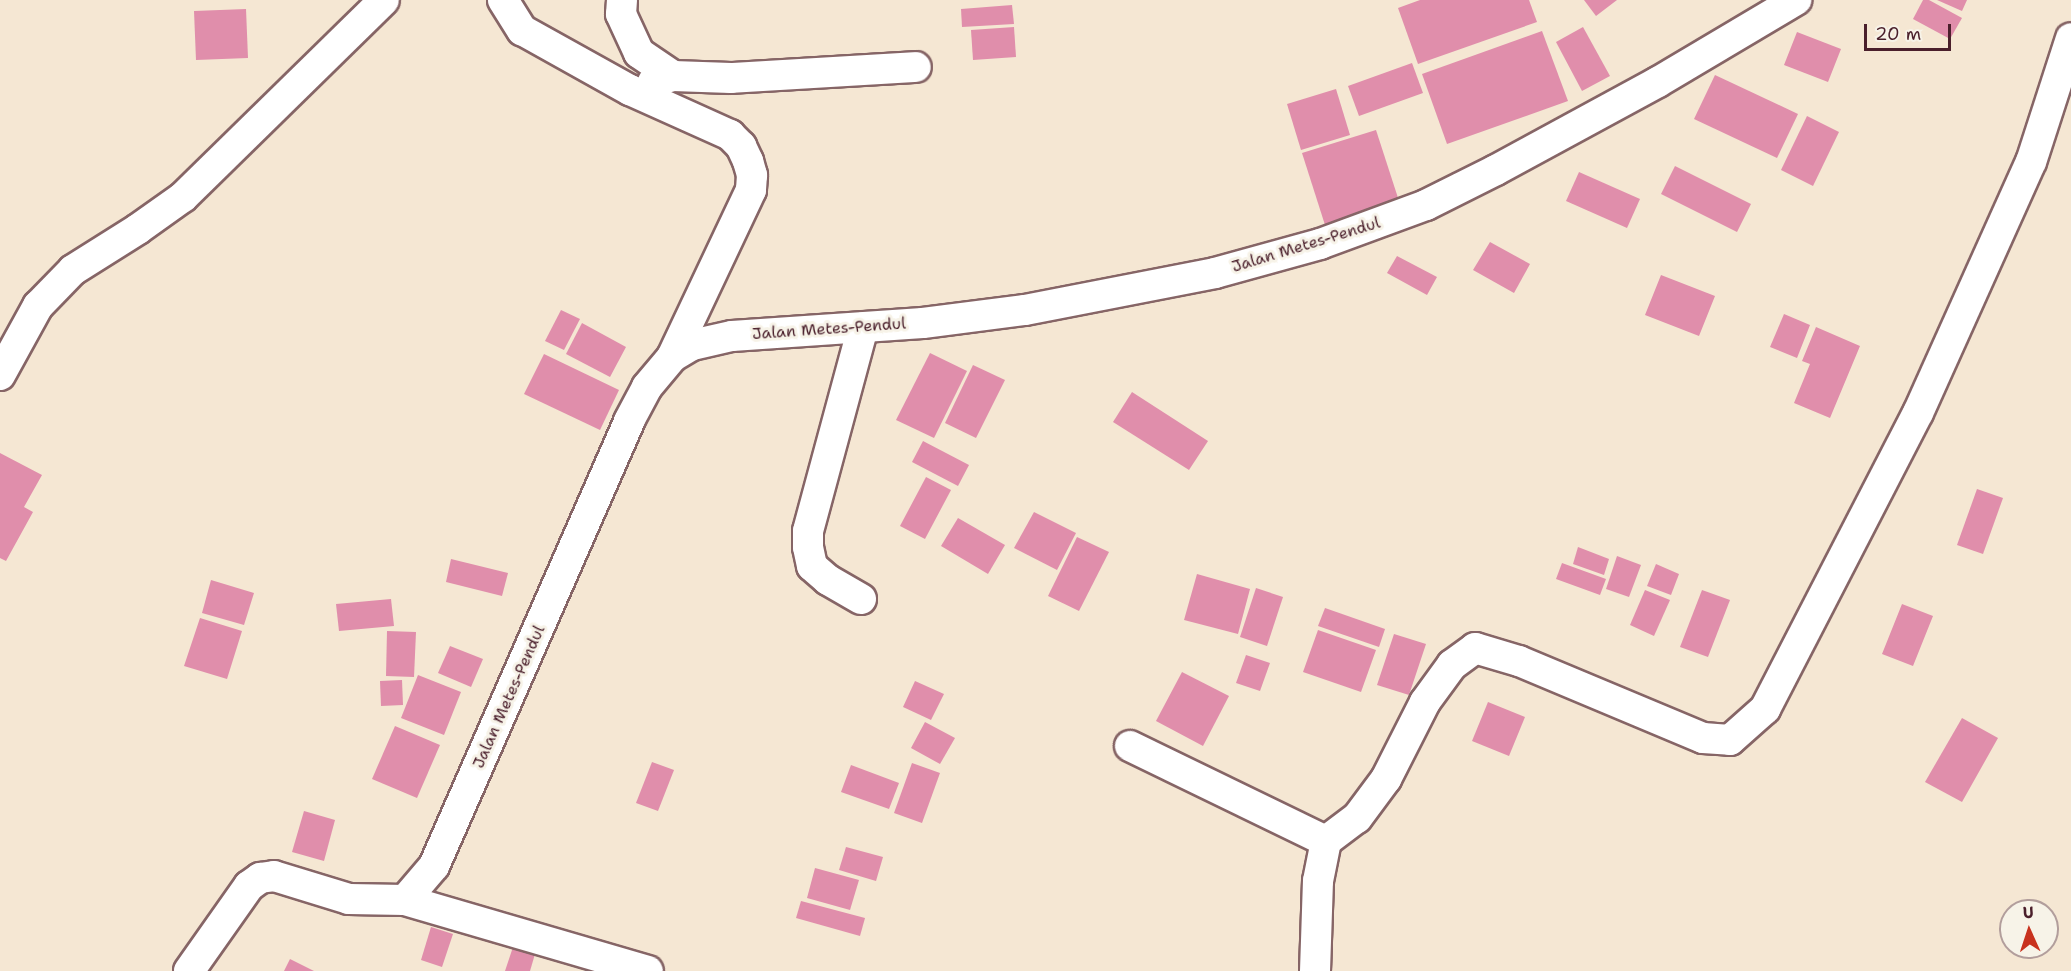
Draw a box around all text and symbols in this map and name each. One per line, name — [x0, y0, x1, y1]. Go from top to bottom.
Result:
scale bar — [1867, 12, 1954, 50]
text: 20 m — [1875, 22, 1921, 46]
street label: Jalan Metes-Pendul — [1229, 213, 1383, 277]
street label: Jalan Metes-Pendul — [751, 314, 907, 344]
street label: Jalan Metes-Pendul — [469, 623, 549, 771]
north arrow — [1999, 899, 2059, 959]
text: U — [2022, 902, 2034, 923]

